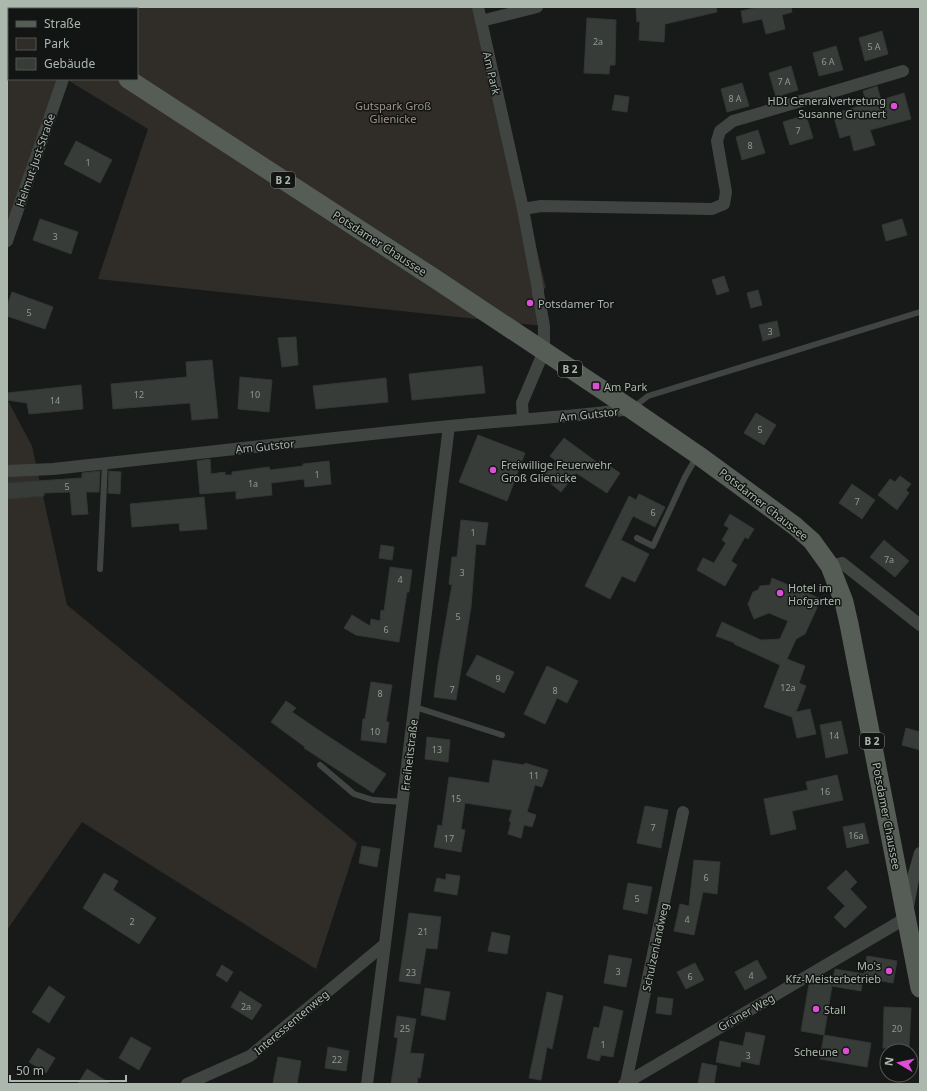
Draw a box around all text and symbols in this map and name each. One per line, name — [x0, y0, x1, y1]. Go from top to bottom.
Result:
legend — [8, 8, 138, 80]
text: Straße — [44, 15, 81, 32]
text: Park — [44, 35, 70, 52]
house number: 2a — [593, 35, 603, 48]
house number: 5 A — [867, 40, 881, 53]
street label: Am Park — [480, 50, 504, 96]
text: Gebäude — [44, 55, 95, 72]
house number: 6 A — [821, 55, 835, 68]
house number: 7 A — [777, 75, 791, 88]
house number: 8 A — [728, 92, 742, 105]
place label: HDI Generalvertretung Susanne Grunert — [768, 93, 886, 121]
park label: Gutspark Groß Glienicke — [355, 98, 431, 126]
marker: HDI Generalvertretung Susanne Grunert — [889, 101, 899, 111]
street label: Helmut-Just-Straße — [12, 111, 58, 209]
house number: 7 — [795, 124, 801, 137]
house number: 8 — [747, 139, 753, 152]
house number: 1 — [85, 156, 91, 169]
road number: B 2 — [271, 172, 295, 188]
street label: Potsdamer Chaussee — [330, 207, 430, 279]
house number: 3 — [52, 230, 58, 243]
place label: Potsdamer Tor — [538, 296, 614, 311]
marker: Potsdamer Tor — [525, 298, 535, 308]
house number: 5 — [26, 306, 32, 319]
house number: 3 — [767, 325, 773, 338]
road number: B 2 — [558, 361, 582, 377]
place label: Am Park — [604, 379, 648, 394]
marker: Am Park — [591, 381, 601, 391]
house number: 12 — [134, 388, 144, 401]
house number: 10 — [250, 388, 260, 401]
house number: 14 — [50, 394, 60, 407]
street label: Am Gutstor — [559, 403, 620, 425]
house number: 5 — [757, 423, 763, 436]
street label: Am Gutstor — [235, 435, 296, 457]
place label: Freiwillige Feuerwehr Groß Glienicke — [501, 457, 612, 485]
marker: Freiwillige Feuerwehr Groß Glienicke — [488, 465, 498, 475]
street label: Potsdamer Chaussee — [716, 465, 812, 543]
house number: 1 — [314, 468, 320, 481]
house number: 1a — [248, 477, 258, 490]
house number: 5 — [64, 480, 70, 493]
house number: 7 — [854, 495, 860, 508]
house number: 6 — [650, 506, 656, 519]
house number: 1 — [470, 526, 476, 539]
house number: 7a — [884, 553, 894, 566]
house number: 3 — [459, 566, 465, 579]
house number: 4 — [397, 573, 403, 586]
place label: Hotel im Hofgarten — [788, 580, 841, 608]
marker: Hotel im Hofgarten — [775, 588, 785, 598]
house number: 5 — [455, 610, 461, 623]
house number: 6 — [383, 623, 389, 636]
house number: 9 — [495, 672, 501, 685]
house number: 12a — [780, 681, 796, 694]
house number: 7 — [449, 683, 455, 696]
house number: 8 — [552, 684, 558, 697]
house number: 8 — [377, 687, 383, 700]
street label: Freiheitstraße — [397, 718, 421, 792]
house number: 10 — [370, 725, 380, 738]
house number: 14 — [829, 729, 839, 742]
road number: B 2 — [860, 733, 884, 749]
house number: 13 — [432, 743, 442, 756]
street label: Potsdamer Chaussee — [869, 761, 905, 871]
house number: 11 — [529, 769, 539, 782]
house number: 16 — [820, 785, 830, 798]
house number: 15 — [451, 792, 461, 805]
house number: 7 — [650, 821, 656, 834]
house number: 16a — [848, 829, 864, 842]
house number: 17 — [444, 832, 454, 845]
house number: 6 — [703, 871, 709, 884]
house number: 5 — [634, 892, 640, 905]
street label: Schulzenlandweg — [638, 901, 672, 993]
house number: 4 — [684, 913, 690, 926]
house number: 2 — [129, 915, 135, 928]
house number: 21 — [418, 925, 428, 938]
place label: Mo's Kfz-Meisterbetrieb — [785, 958, 881, 986]
house number: 3 — [615, 965, 621, 978]
house number: 23 — [406, 966, 416, 979]
marker: Mo's Kfz-Meisterbetrieb — [884, 966, 894, 976]
house number: 4 — [748, 969, 754, 982]
house number: 6 — [687, 970, 693, 983]
street label: Interessentenweg — [250, 986, 332, 1058]
street label: Grüner Weg — [715, 990, 777, 1034]
house number: 2a — [241, 1000, 251, 1013]
place label: Stall — [824, 1002, 846, 1017]
marker: Stall — [811, 1004, 821, 1014]
house number: 25 — [400, 1022, 410, 1035]
house number: 20 — [892, 1022, 902, 1035]
house number: 1 — [600, 1038, 606, 1051]
north arrow — [879, 1043, 919, 1083]
place label: Scheune — [794, 1044, 838, 1059]
marker: Scheune — [841, 1046, 851, 1056]
house number: 3 — [745, 1049, 751, 1062]
house number: 22 — [332, 1053, 342, 1066]
text: N — [881, 1056, 897, 1067]
scale bar — [10, 1057, 126, 1083]
text: 50 m — [16, 1062, 44, 1079]

